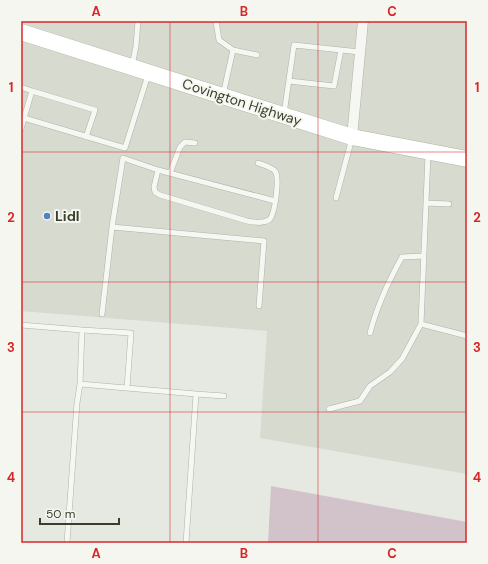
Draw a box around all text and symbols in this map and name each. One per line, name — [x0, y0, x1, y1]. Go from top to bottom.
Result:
text: A — [91, 3, 101, 20]
text: B — [240, 3, 248, 20]
text: C — [387, 3, 397, 20]
street label: Covington Highway — [180, 74, 304, 130]
text: 1 — [9, 79, 13, 96]
text: 1 — [475, 79, 479, 96]
place label: Lidl — [55, 207, 80, 225]
text: 2 — [7, 209, 15, 226]
text: 2 — [473, 209, 481, 226]
marker: Lidl — [42, 211, 52, 221]
text: 3 — [7, 339, 15, 356]
text: 3 — [473, 339, 481, 356]
text: 4 — [7, 469, 15, 486]
text: 4 — [473, 469, 481, 486]
scale bar — [40, 500, 119, 526]
text: 50 m — [46, 506, 75, 522]
text: A — [91, 545, 101, 562]
text: B — [240, 545, 248, 562]
text: C — [387, 545, 397, 562]

